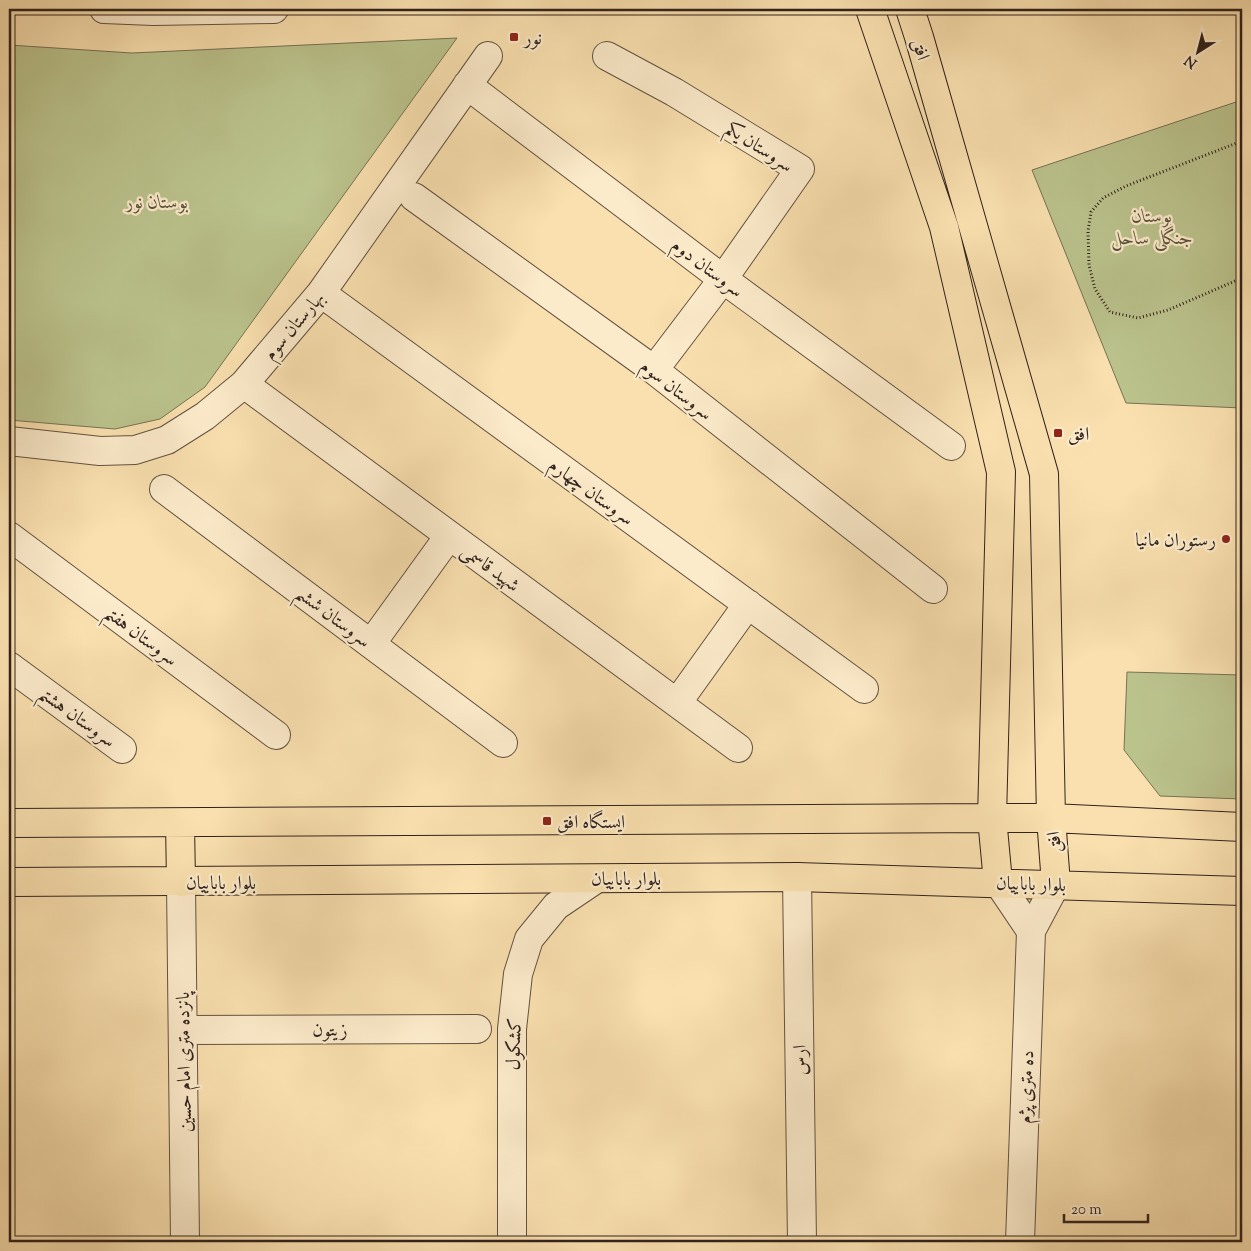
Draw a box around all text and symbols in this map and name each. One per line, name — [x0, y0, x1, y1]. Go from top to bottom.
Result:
place label: نور — [522, 26, 542, 53]
north arrow — [1174, 28, 1224, 78]
marker: نور — [508, 31, 520, 43]
street label: افق — [904, 36, 936, 64]
text: N — [1181, 50, 1202, 72]
street label: سروستان یکم — [718, 116, 798, 182]
park label: بوستان نور — [124, 190, 189, 217]
park label: بوستان جنگلی ساحل — [1111, 204, 1193, 253]
street label: سروستان دوم — [664, 233, 748, 306]
street label: بهارستان سوم — [258, 286, 333, 368]
street label: سروستان سوم — [633, 354, 717, 429]
place label: افق — [1068, 422, 1089, 449]
marker: افق — [1052, 427, 1064, 439]
street label: سروستان چهارم — [542, 453, 639, 534]
place label: رستوران مانیا — [1135, 528, 1216, 555]
marker: رستوران مانیا — [1220, 533, 1232, 545]
street label: شهید قاسمی — [454, 538, 525, 600]
street label: سروستان ششم — [287, 581, 376, 658]
street label: سروستان هفتم — [96, 600, 183, 677]
street label: سروستان هشتم — [30, 681, 121, 758]
place label: ایستگاه افق — [557, 809, 625, 837]
marker: ایستگاه افق — [541, 815, 553, 827]
street label: افق — [1041, 830, 1070, 854]
street label: بلوار باباییان — [591, 867, 661, 894]
street label: بلوار باباییان — [186, 871, 256, 898]
street label: بلوار باباییان — [995, 871, 1066, 900]
street label: پانزده متری امام حسین — [171, 990, 201, 1132]
street label: کشکول — [501, 1017, 530, 1071]
street label: زیتون — [312, 1018, 348, 1045]
street label: ارس — [788, 1044, 815, 1075]
street label: ده متری پژم — [1013, 1050, 1043, 1124]
scale bar — [1064, 1191, 1147, 1223]
text: 20 m — [1071, 1200, 1102, 1221]

